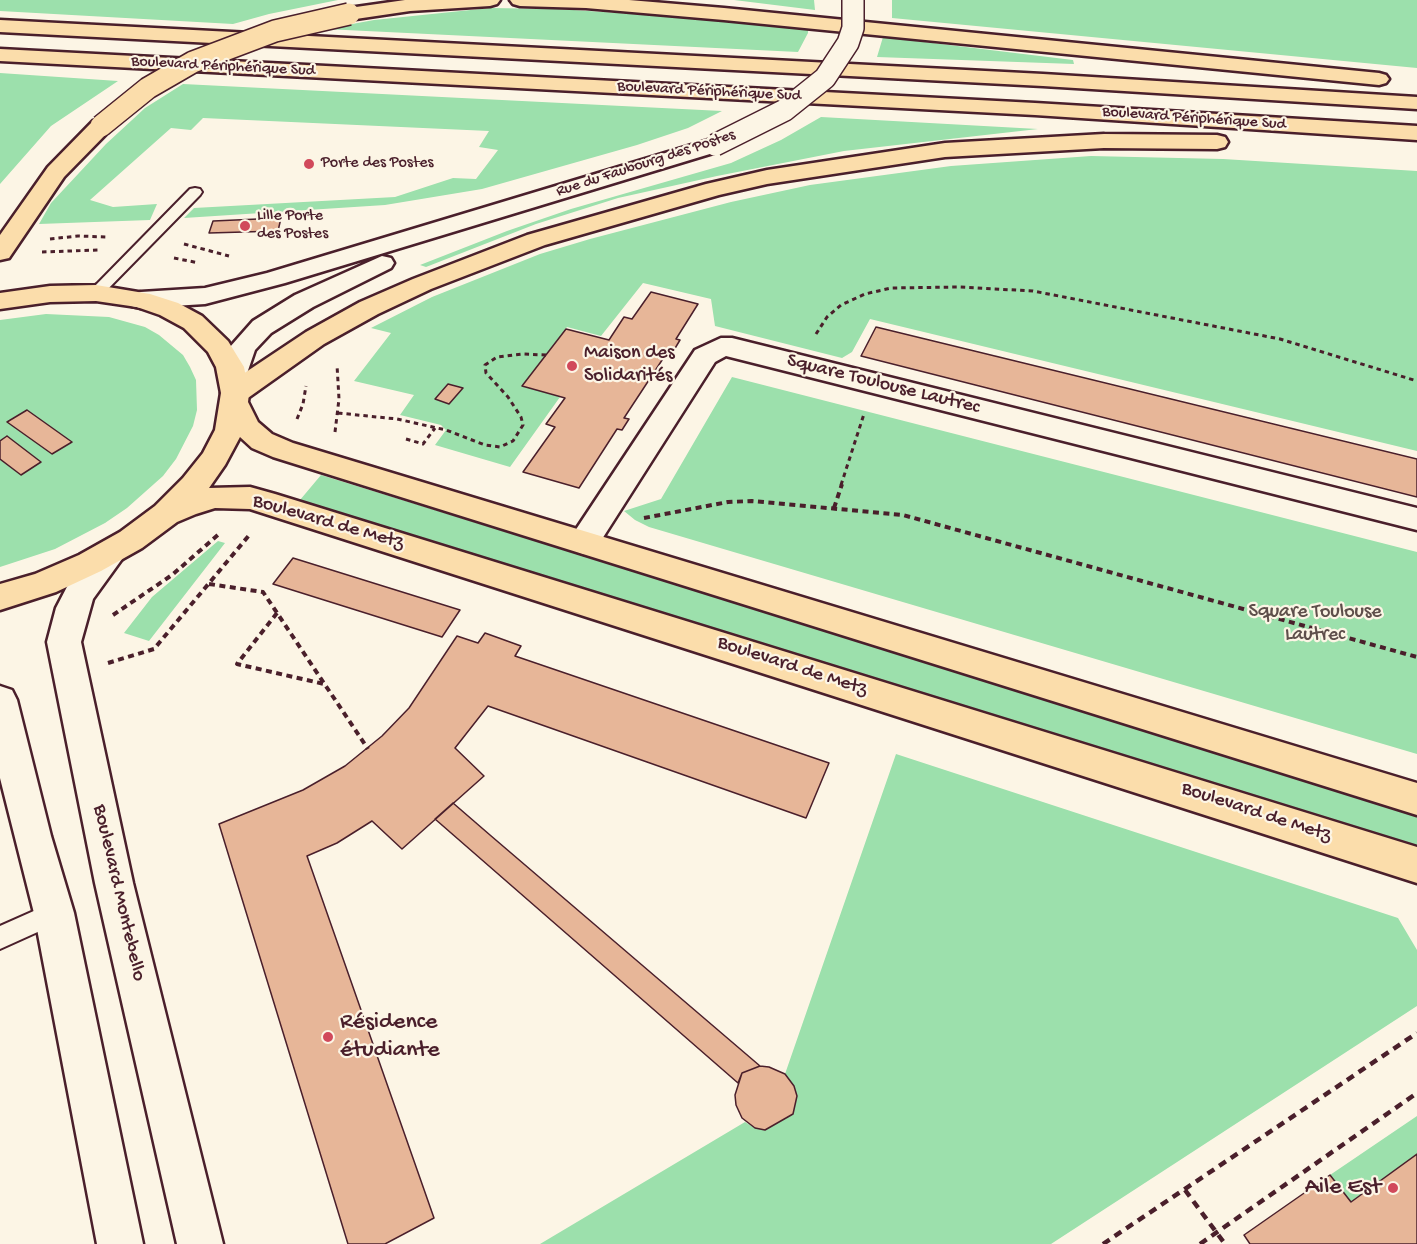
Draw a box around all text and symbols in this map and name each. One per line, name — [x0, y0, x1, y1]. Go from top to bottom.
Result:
street label: Boulevard Périphérique Sud — [131, 53, 315, 81]
street label: Boulevard Périphérique Sud — [617, 78, 801, 106]
street label: Boulevard Périphérique Sud — [1102, 103, 1286, 135]
street label: Rue du Faubourg des Postes — [554, 126, 738, 202]
place label: Porte des Postes — [321, 154, 433, 174]
marker: Porte des Postes — [302, 157, 316, 171]
place label: Lille Porte des Postes — [257, 207, 328, 245]
marker: Lille Porte des Postes — [238, 219, 252, 233]
place label: Maison des Solidarités — [584, 342, 675, 389]
street label: Square Toulouse Lautrec — [784, 349, 982, 421]
marker: Maison des Solidarités — [565, 359, 579, 373]
street label: Boulevard de Metz — [250, 490, 406, 556]
park label: Square Toulouse Lautrec — [1248, 601, 1382, 648]
street label: Boulevard de Metz — [714, 631, 870, 703]
street label: Boulevard de Metz — [1178, 777, 1334, 849]
street label: Boulevard Montebello — [86, 802, 150, 984]
place label: Résidence étudiante — [340, 1009, 440, 1065]
marker: Résidence étudiante — [321, 1030, 335, 1044]
place label: Aile Est — [1305, 1174, 1381, 1202]
marker: Aile Est — [1386, 1181, 1400, 1195]

